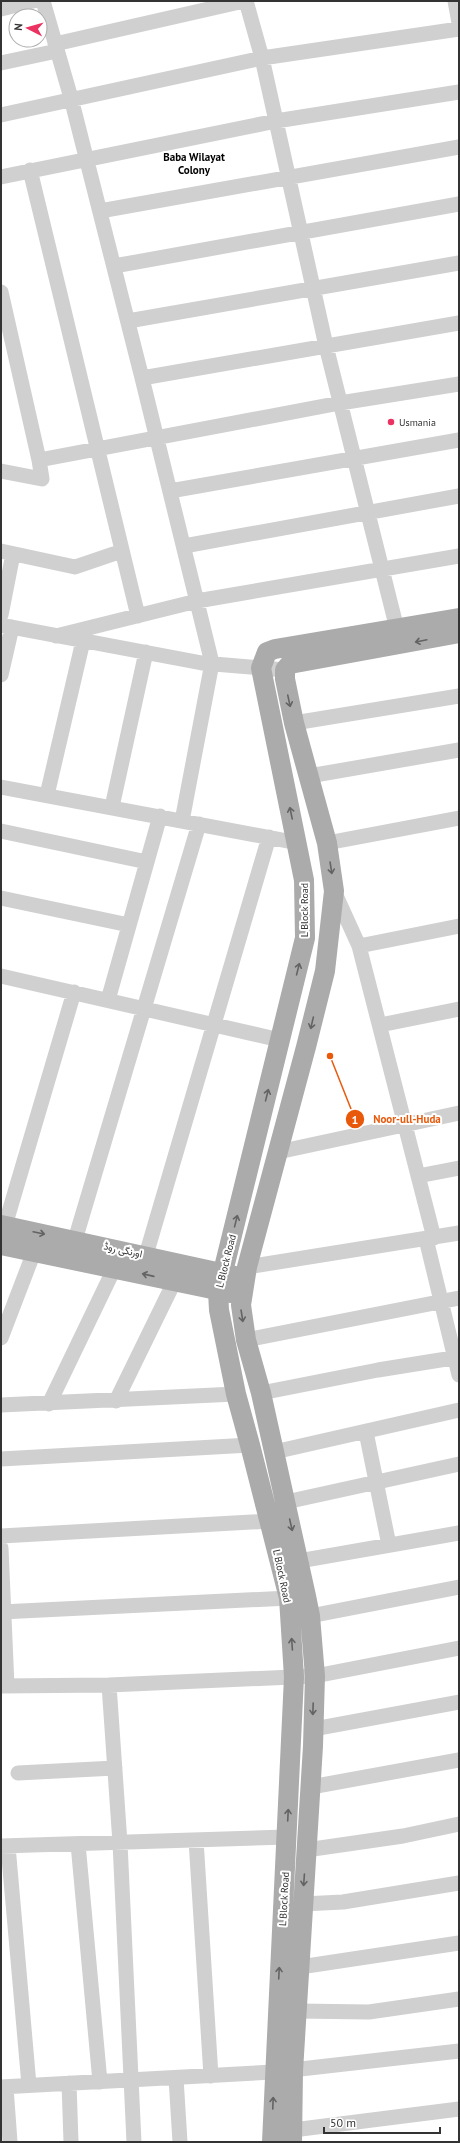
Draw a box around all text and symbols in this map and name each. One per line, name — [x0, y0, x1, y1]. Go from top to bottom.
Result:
north arrow — [8, 8, 48, 48]
text: N — [11, 23, 25, 31]
district label: Baba Wilayat Colony — [163, 150, 225, 177]
place label: Usmania — [399, 416, 436, 429]
marker: Usmania — [386, 417, 396, 427]
one-way arrow — [415, 637, 428, 645]
one-way arrow — [286, 694, 294, 707]
one-way arrow — [287, 807, 295, 820]
one-way arrow — [327, 861, 335, 874]
street label: L Block Road — [298, 883, 311, 937]
one-way arrow — [294, 963, 302, 976]
one-way arrow — [308, 1017, 315, 1030]
one-way arrow — [263, 1089, 271, 1102]
callout: Noor-ull-Huda — [345, 1108, 449, 1131]
text: 1 — [352, 1112, 358, 1127]
text: Noor-ull-Huda — [373, 1112, 441, 1126]
one-way arrow — [232, 1215, 240, 1228]
one-way arrow — [32, 1229, 45, 1237]
street label: L Block Road — [213, 1233, 239, 1289]
street label: اورنگی روڈ — [103, 1240, 143, 1260]
one-way arrow — [142, 1270, 155, 1278]
one-way arrow — [238, 1310, 246, 1323]
one-way arrow — [287, 1518, 295, 1531]
street label: L Block Road — [270, 1548, 294, 1604]
one-way arrow — [288, 1638, 295, 1651]
one-way arrow — [310, 1702, 317, 1715]
one-way arrow — [284, 1809, 292, 1822]
street label: L Block Road — [276, 1872, 292, 1926]
one-way arrow — [301, 1873, 308, 1886]
one-way arrow — [276, 1967, 283, 1980]
one-way arrow — [269, 2097, 277, 2110]
scale bar — [324, 2109, 440, 2135]
text: 50 m — [330, 2115, 356, 2130]

